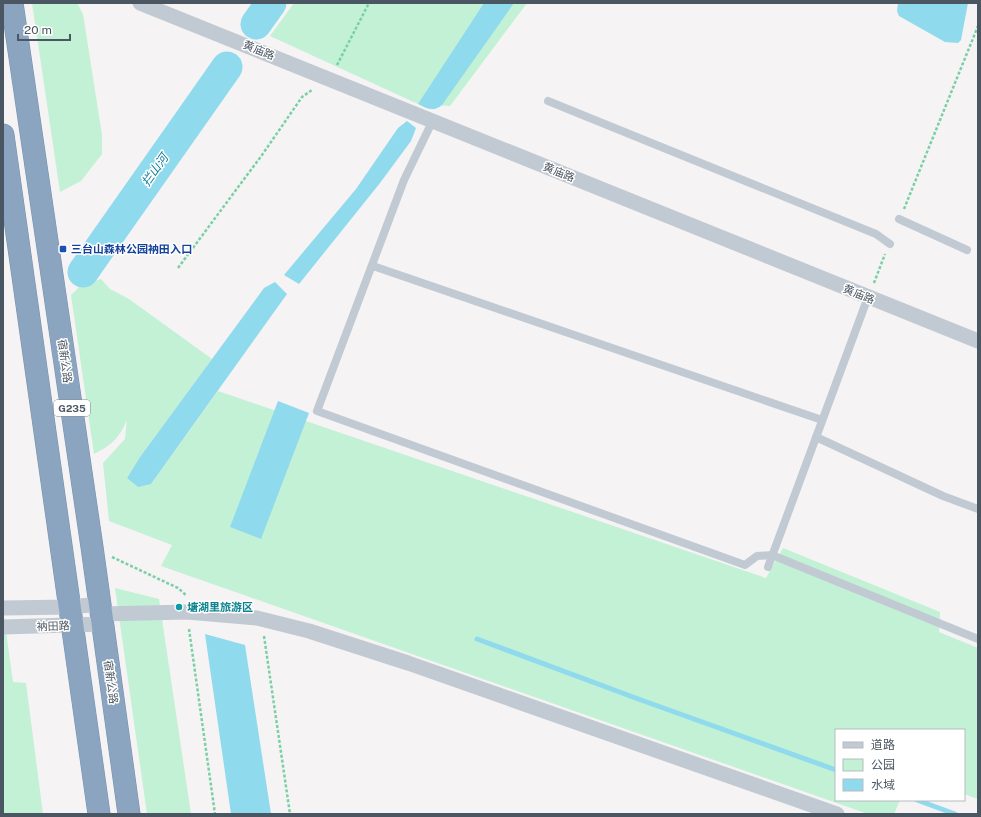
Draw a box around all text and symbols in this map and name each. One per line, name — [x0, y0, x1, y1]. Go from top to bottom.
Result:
scale bar — [18, 16, 70, 42]
text: 20 m — [24, 23, 52, 37]
street label: 黄庙路 — [241, 38, 277, 62]
water label: 拦山河 — [139, 150, 172, 189]
street label: 黄庙路 — [541, 160, 577, 184]
place label: 三台山森林公园衲田入口 — [71, 243, 192, 255]
marker: 三台山森林公园衲田入口 — [58, 244, 68, 254]
street label: 黄庙路 — [841, 282, 877, 306]
street label: 宿新公路 — [56, 338, 74, 384]
road number: G235 — [54, 400, 90, 416]
place label: 塘湖里旅游区 — [187, 601, 253, 613]
marker: 塘湖里旅游区 — [174, 602, 184, 612]
street label: 衲田路 — [36, 619, 70, 633]
street label: 宿新公路 — [102, 659, 120, 705]
legend — [835, 729, 965, 801]
text: 道路 — [871, 738, 895, 752]
text: 公园 — [871, 758, 895, 772]
text: 水域 — [871, 778, 895, 792]

